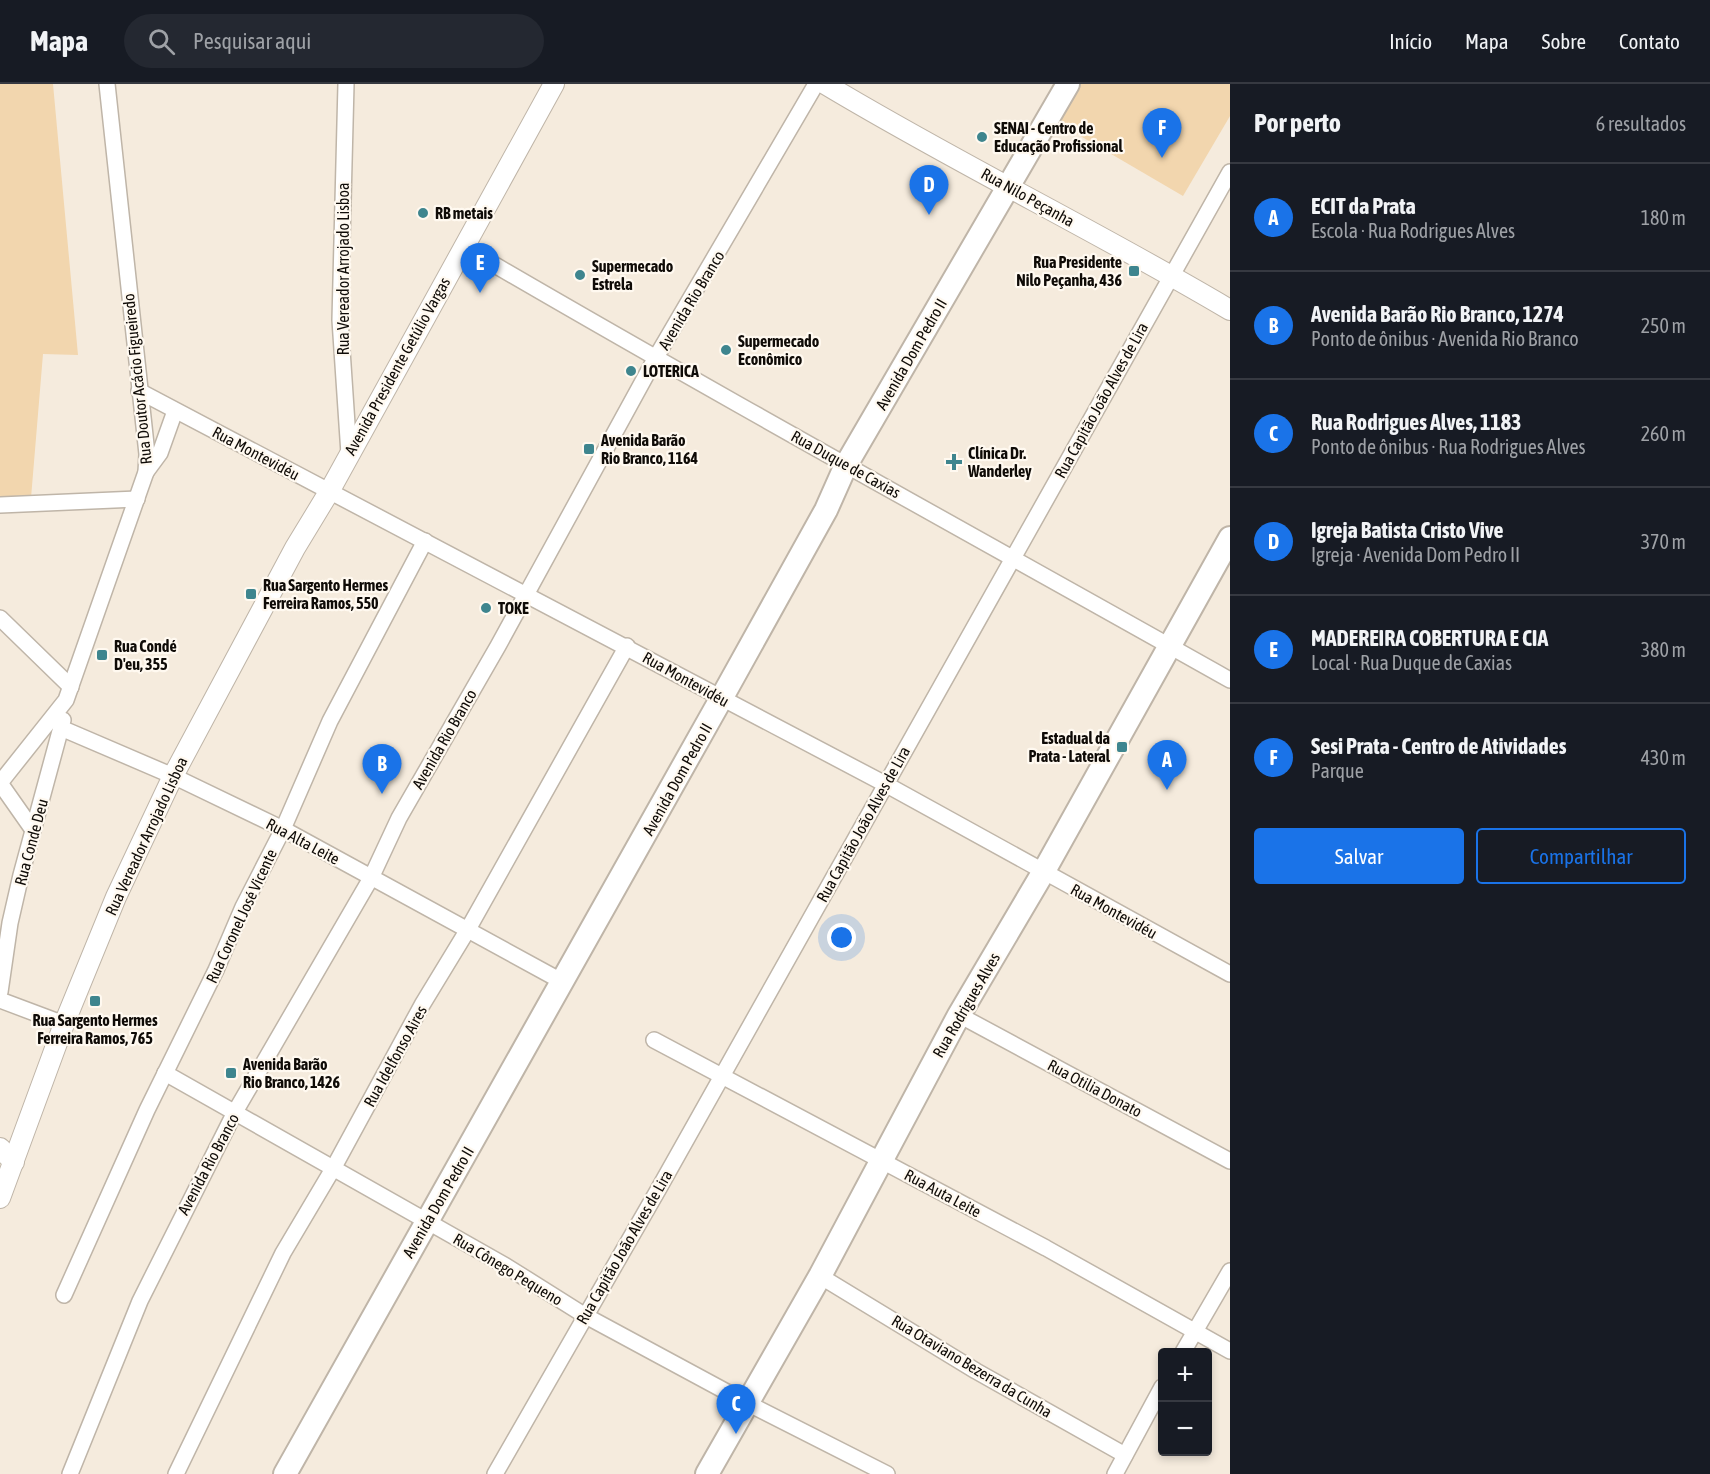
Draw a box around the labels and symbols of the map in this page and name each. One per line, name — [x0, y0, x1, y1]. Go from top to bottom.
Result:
pin: F — [1142, 109, 1182, 158]
place label: SENAI - Centro de Educação Profissional — [994, 119, 1123, 155]
marker: SENAI - Centro de Educação Profissional — [975, 130, 989, 144]
street label: Rua Nilo Peçanha — [978, 164, 1078, 231]
pin: D — [910, 166, 948, 215]
street label: Rua Vereador Arrojado Lisboa — [334, 183, 353, 355]
place label: RB metais — [435, 204, 493, 222]
marker: RB metais — [416, 206, 430, 220]
pin: E — [460, 244, 500, 293]
street label: Avenida Rio Branco — [654, 247, 728, 353]
place label: Rua Presidente Nilo Peçanha, 436 — [1016, 253, 1122, 289]
place label: Supermecado Estrela — [592, 257, 674, 293]
marker: Rua Presidente Nilo Peçanha, 436 — [1127, 264, 1141, 278]
marker: Supermecado Estrela — [573, 268, 587, 282]
street label: Avenida Presidente Getúlio Vargas — [341, 274, 454, 458]
street label: Rua Doutor Acácio Figueiredo — [119, 293, 156, 465]
street label: Avenida Dom Pedro II — [872, 295, 950, 413]
street label: Rua Capitão João Alves de Lira — [1051, 319, 1152, 481]
place label: Supermecado Econômico — [738, 332, 820, 368]
marker: Supermecado Econômico — [719, 343, 733, 357]
place label: LOTERICA — [643, 362, 699, 380]
marker: LOTERICA — [624, 364, 638, 378]
street label: Rua Montevidéu — [209, 423, 303, 483]
street label: Rua Duque de Caxias — [788, 427, 904, 502]
place label: Avenida Barão Rio Branco, 1164 — [600, 431, 699, 467]
marker: Avenida Barão Rio Branco, 1164 — [582, 442, 596, 456]
place label: Clínica Dr. Wanderley — [967, 444, 1032, 480]
marker: Clínica Dr. Wanderley — [945, 453, 963, 471]
place label: Rua Sargento Hermes Ferreira Ramos, 550 — [263, 576, 389, 612]
marker: Rua Sargento Hermes Ferreira Ramos, 550 — [244, 587, 258, 601]
place label: TOKE — [498, 599, 529, 617]
marker: TOKE — [479, 601, 493, 615]
place label: Rua Condé D'eu, 355 — [114, 637, 177, 673]
marker: Rua Condé D'eu, 355 — [95, 648, 109, 662]
street label: Rua Montevidéu — [640, 648, 732, 710]
street label: Avenida Rio Branco — [408, 686, 480, 792]
street label: Avenida Dom Pedro II — [639, 720, 715, 838]
place label: Estadual da Prata - Lateral — [1028, 729, 1111, 765]
marker: Estadual da Prata - Lateral — [1115, 740, 1129, 754]
pin: A — [1148, 740, 1186, 790]
street label: Rua Capitão João Alves de Lira — [813, 743, 914, 905]
pin: B — [362, 744, 401, 794]
street label: Rua Vereador Arrojado Lisboa — [101, 754, 192, 918]
street label: Rua Conde Deu — [11, 797, 51, 887]
street label: Rua Alta Leite — [263, 814, 343, 868]
street label: Rua Coronel José Vicente — [202, 846, 280, 986]
street label: Rua Montevidéu — [1068, 880, 1160, 942]
your location — [827, 923, 856, 952]
street label: Rua Rodrigues Alves — [929, 949, 1004, 1061]
marker: Rua Sargento Hermes Ferreira Ramos, 765 — [88, 994, 102, 1008]
street label: Rua Idelfonso Aires — [360, 1002, 430, 1110]
place label: Rua Sargento Hermes Ferreira Ramos, 765 — [32, 1011, 158, 1047]
place label: Avenida Barão Rio Branco, 1426 — [242, 1055, 341, 1091]
street label: Rua Otilia Donato — [1045, 1056, 1145, 1120]
marker: Avenida Barão Rio Branco, 1426 — [224, 1066, 238, 1080]
street label: Avenida Rio Branco — [174, 1110, 242, 1218]
street label: Avenida Dom Pedro II — [399, 1143, 477, 1261]
street label: Rua Auta Leite — [902, 1165, 984, 1221]
street label: Rua Capitão João Alves de Lira — [572, 1167, 676, 1328]
street label: Rua Cônego Pequeno — [450, 1229, 566, 1310]
street label: Rua Otaviano Bezerra da Cunha — [889, 1311, 1055, 1421]
pin: C — [716, 1384, 756, 1434]

